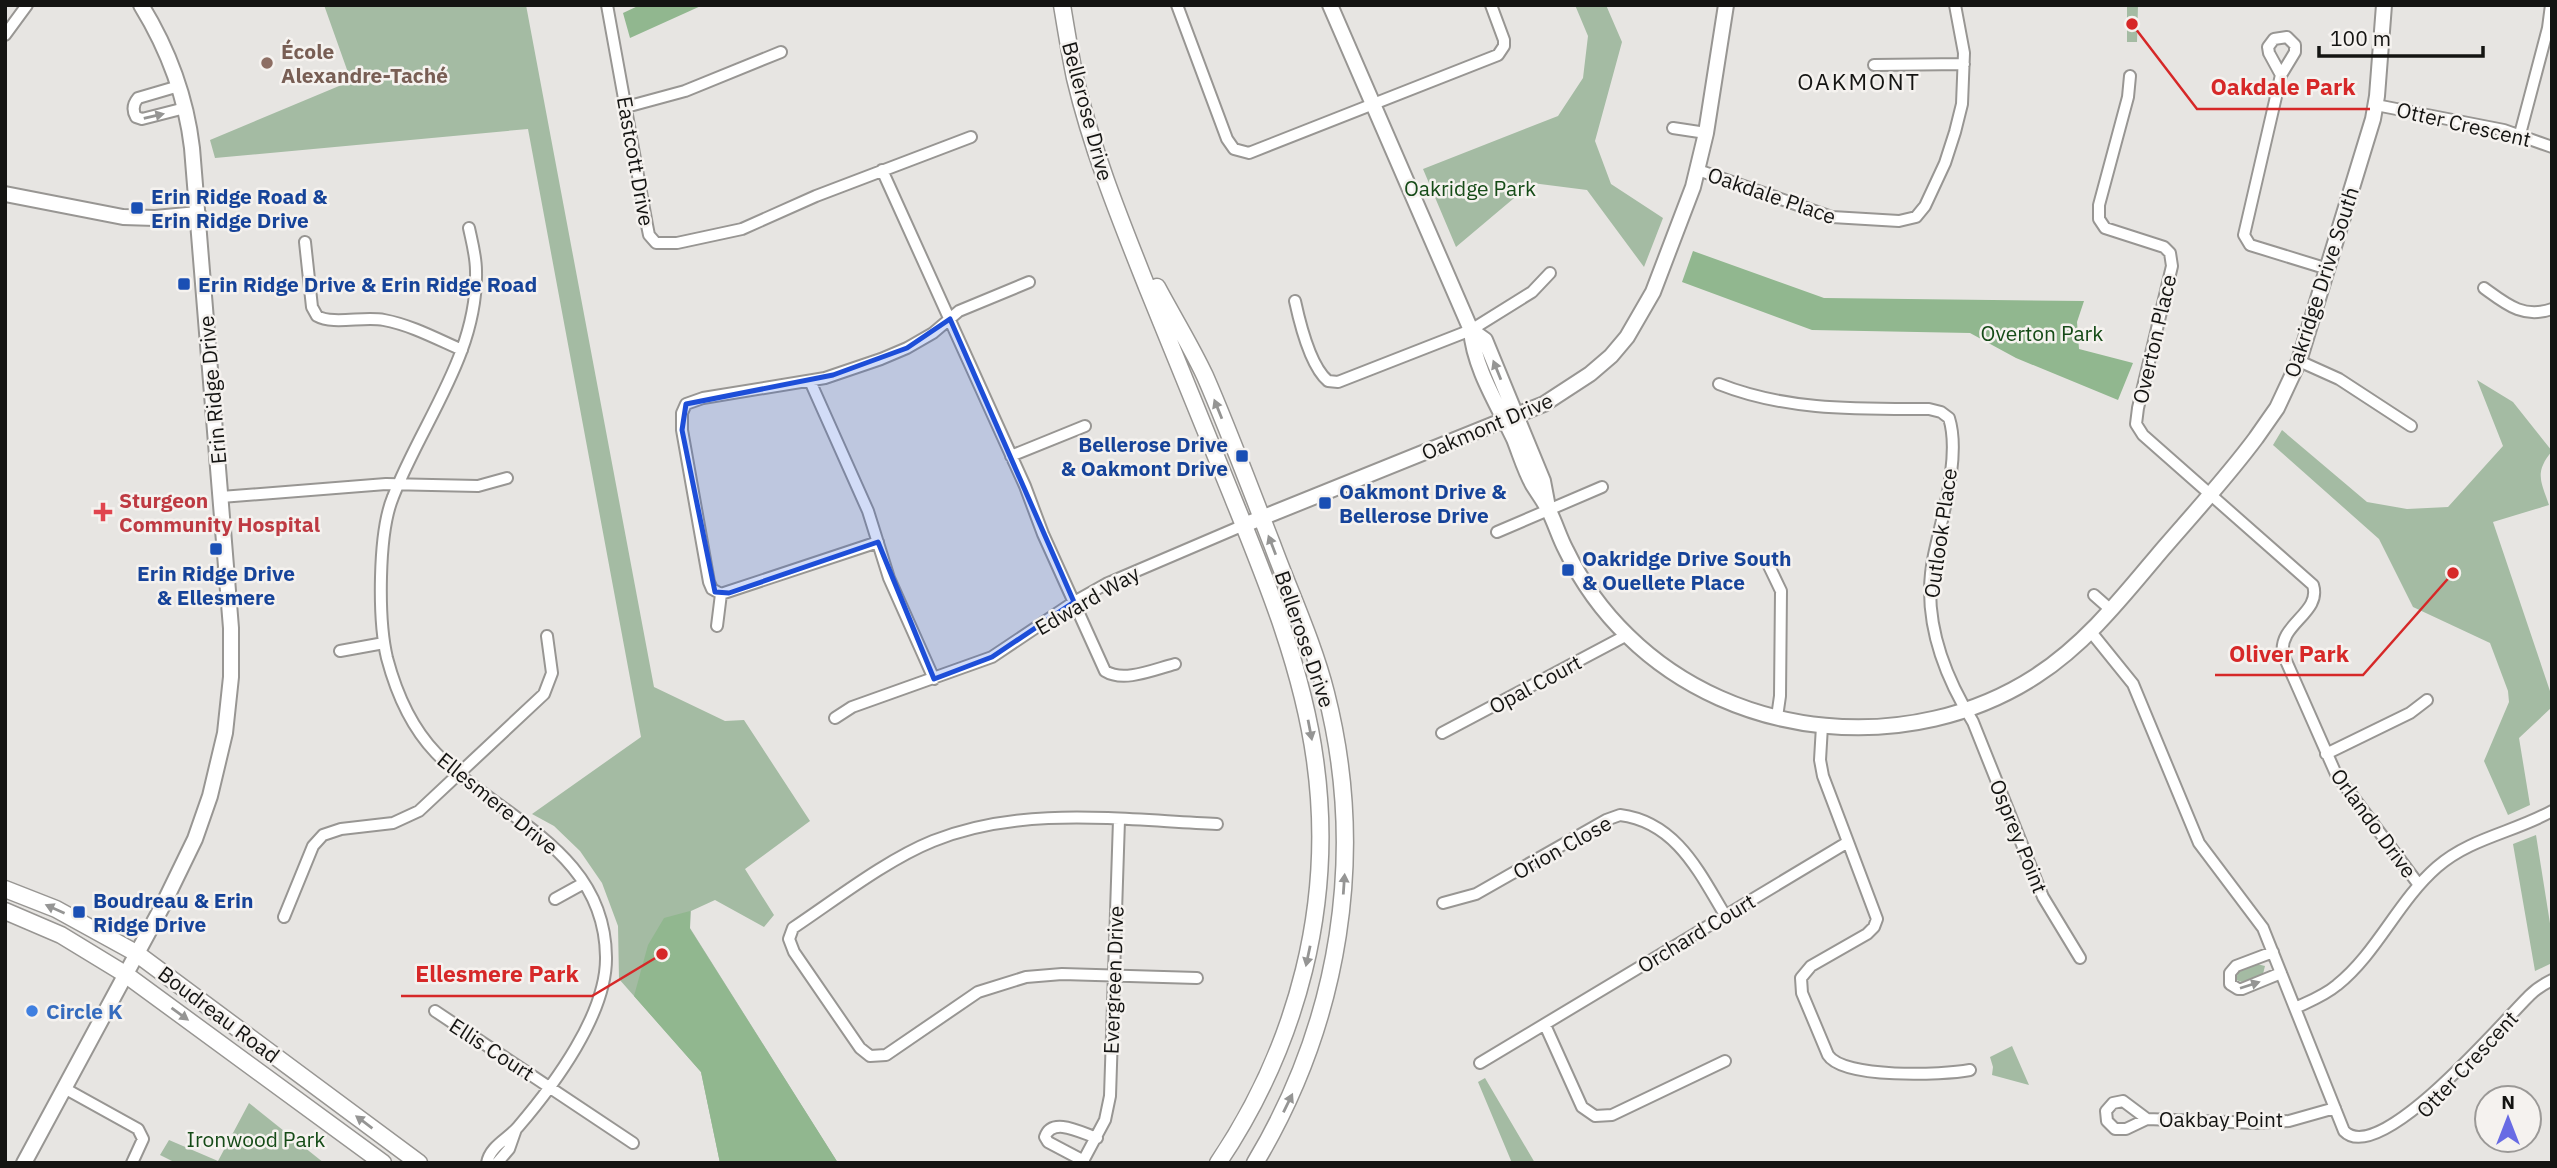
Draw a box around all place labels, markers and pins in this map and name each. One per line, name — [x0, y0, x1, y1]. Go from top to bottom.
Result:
place label: École Alexandre-Taché — [281, 37, 448, 89]
marker: École Alexandre-Taché — [259, 55, 275, 71]
callout: Oakdale Park — [2197, 65, 2370, 109]
place label: Erin Ridge Road & Erin Ridge Drive — [151, 182, 328, 234]
marker: Erin Ridge Road & Erin Ridge Drive — [129, 200, 145, 216]
place label: Erin Ridge Drive & Erin Ridge Road — [198, 270, 537, 298]
marker: Erin Ridge Drive & Erin Ridge Road — [176, 276, 192, 292]
place label: Bellerose Drive & Oakmont Drive — [1061, 430, 1228, 482]
marker: Bellerose Drive & Oakmont Drive — [1234, 448, 1250, 464]
place label: Oakmont Drive & Bellerose Drive — [1339, 477, 1507, 529]
place label: Sturgeon Community Hospital — [119, 486, 320, 538]
marker: Oakmont Drive & Bellerose Drive — [1317, 495, 1333, 511]
marker: Sturgeon Community Hospital — [93, 502, 113, 522]
marker: Erin Ridge Drive & Ellesmere — [208, 541, 224, 557]
place label: Oakridge Drive South & Ouellete Place — [1582, 544, 1792, 596]
place label: Erin Ridge Drive & Ellesmere — [137, 559, 295, 611]
marker: Oakridge Drive South & Ouellete Place — [1560, 562, 1576, 578]
callout: Oliver Park — [2215, 631, 2363, 675]
place label: Boudreau & Erin Ridge Drive — [93, 886, 254, 938]
marker: Boudreau & Erin Ridge Drive — [71, 904, 87, 920]
callout: Ellesmere Park — [401, 952, 592, 996]
place label: Circle K — [46, 997, 123, 1025]
marker: Circle K — [24, 1003, 40, 1019]

